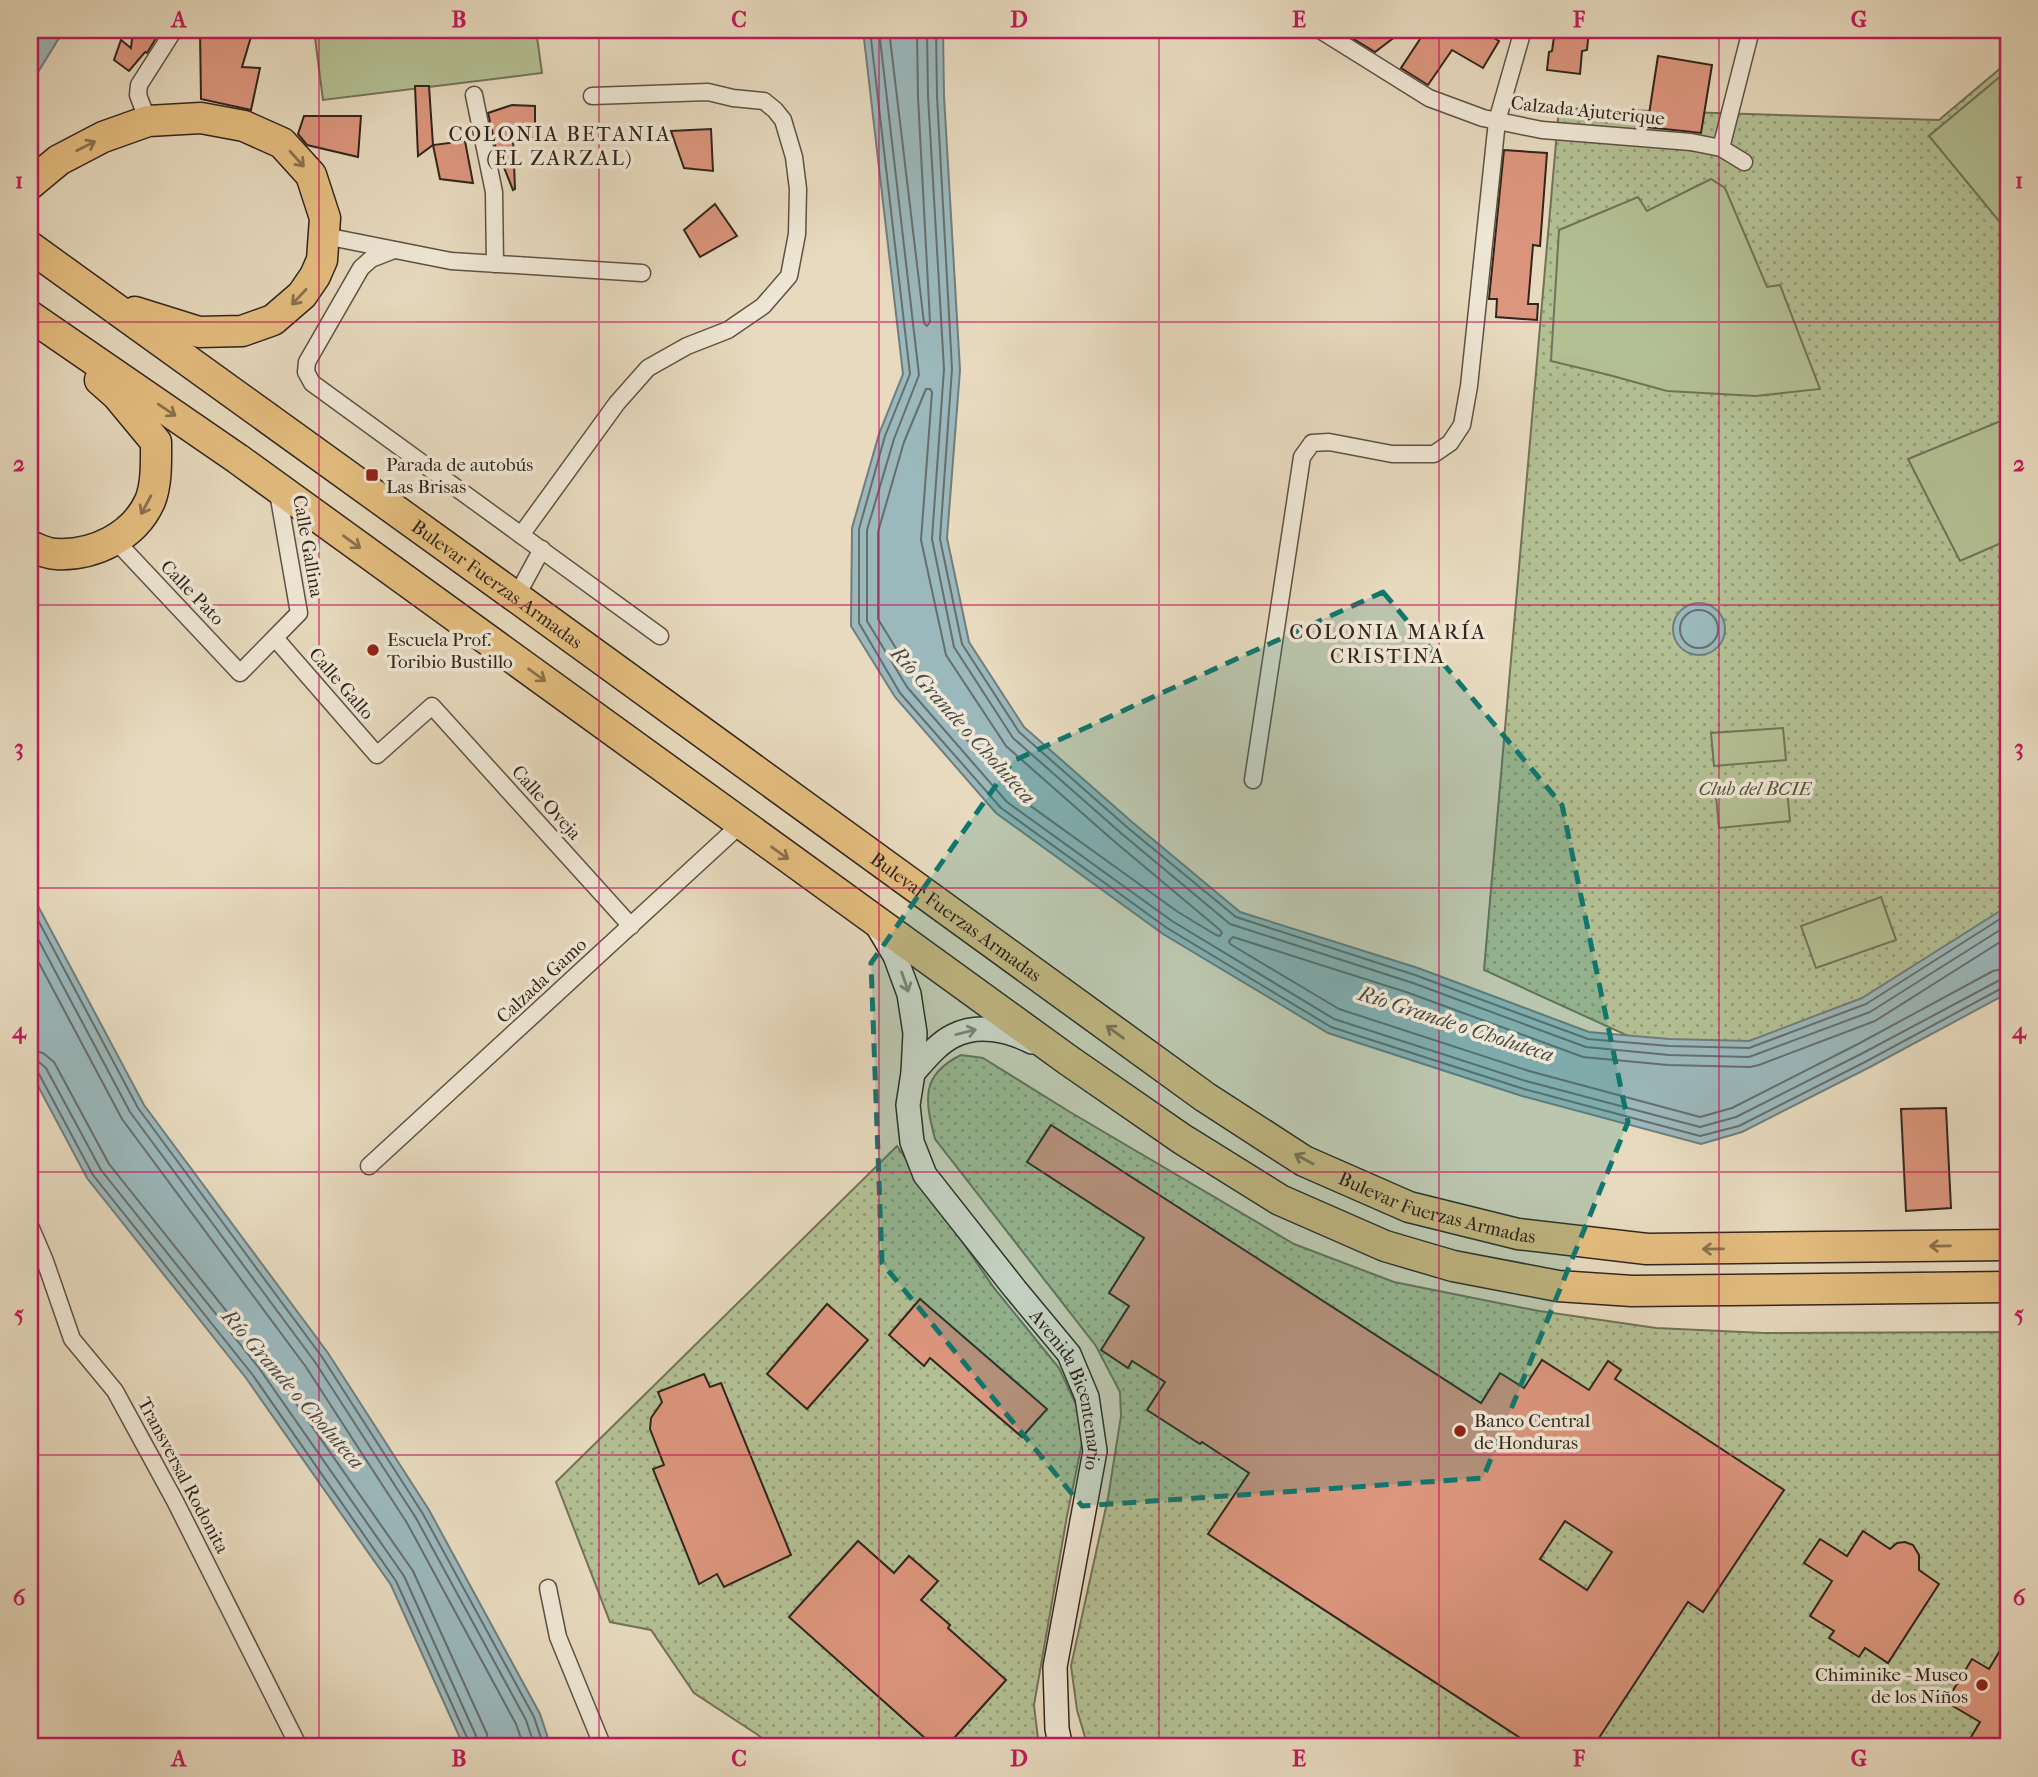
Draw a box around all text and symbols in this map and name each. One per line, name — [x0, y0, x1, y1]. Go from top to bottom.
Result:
text: A — [170, 6, 188, 33]
text: B — [452, 6, 467, 33]
text: C — [731, 6, 747, 33]
text: D — [1010, 6, 1028, 33]
text: E — [1292, 6, 1306, 33]
text: F — [1572, 6, 1586, 33]
text: G — [1851, 6, 1867, 33]
street label: Calzada Ajuterique — [1510, 92, 1666, 130]
district label: COLONIA BETANIA (EL ZARZAL) — [448, 122, 672, 170]
one-way arrow — [75, 138, 96, 152]
one-way arrow — [289, 150, 305, 168]
text: 1 — [15, 167, 23, 194]
text: 1 — [2015, 167, 2023, 194]
one-way arrow — [290, 288, 307, 305]
one-way arrow — [157, 403, 176, 417]
text: 2 — [13, 450, 25, 477]
text: 2 — [2013, 450, 2025, 477]
place label: Parada de autobús Las Brisas — [386, 454, 533, 498]
marker: Parada de autobús Las Brisas — [364, 467, 380, 483]
street label: Calle Gallina — [288, 493, 328, 599]
one-way arrow — [138, 494, 152, 514]
street label: Bulevar Fuerzas Armadas — [407, 515, 587, 654]
one-way arrow — [343, 534, 361, 549]
street label: Calle Pato — [156, 556, 229, 630]
district label: COLONIA MARÍA CRISTINA — [1289, 620, 1487, 668]
place label: Escuela Prof. Toribio Bustillo — [387, 629, 513, 673]
water label: Río Grande o Choluteca — [885, 640, 1040, 809]
marker: Escuela Prof. Toribio Bustillo — [365, 642, 381, 658]
street label: Calle Gallo — [304, 643, 379, 724]
one-way arrow — [527, 667, 546, 682]
text: 3 — [14, 734, 24, 761]
text: 3 — [2014, 734, 2024, 761]
street label: Calle Oveja — [507, 761, 586, 845]
park label: Club del BCIE — [1699, 778, 1813, 800]
one-way arrow — [770, 845, 789, 860]
street label: Bulevar Fuerzas Armadas — [866, 848, 1045, 987]
street label: Calzada Gamo — [492, 933, 591, 1028]
one-way arrow — [900, 971, 912, 993]
water label: Río Grande o Choluteca — [1353, 980, 1557, 1067]
text: 4 — [11, 1017, 27, 1044]
text: 4 — [2011, 1017, 2027, 1044]
one-way arrow — [954, 1025, 977, 1039]
one-way arrow — [1106, 1025, 1125, 1040]
one-way arrow — [1294, 1152, 1314, 1166]
street label: Bulevar Fuerzas Armadas — [1335, 1168, 1537, 1248]
one-way arrow — [1929, 1239, 1952, 1253]
one-way arrow — [1701, 1242, 1724, 1255]
text: 5 — [14, 1300, 24, 1327]
text: 5 — [2014, 1300, 2024, 1327]
water label: Río Grande o Choluteca — [216, 1303, 369, 1474]
street label: Avenida Bicentenario — [1024, 1305, 1105, 1473]
street label: Transversal Rodonita — [133, 1394, 234, 1557]
place label: Banco Central de Honduras — [1474, 1410, 1590, 1454]
marker: Banco Central de Honduras — [1452, 1423, 1468, 1439]
text: 6 — [13, 1584, 26, 1611]
text: 6 — [2013, 1584, 2026, 1611]
place label: Chiminike - Museo de los Niños — [1815, 1664, 1968, 1708]
marker: Chiminike - Museo de los Niños — [1974, 1677, 1990, 1693]
text: A — [170, 1745, 188, 1772]
text: B — [452, 1745, 467, 1772]
text: C — [731, 1745, 747, 1772]
text: D — [1010, 1745, 1028, 1772]
text: E — [1292, 1745, 1306, 1772]
text: F — [1572, 1745, 1586, 1772]
text: G — [1851, 1745, 1867, 1772]

